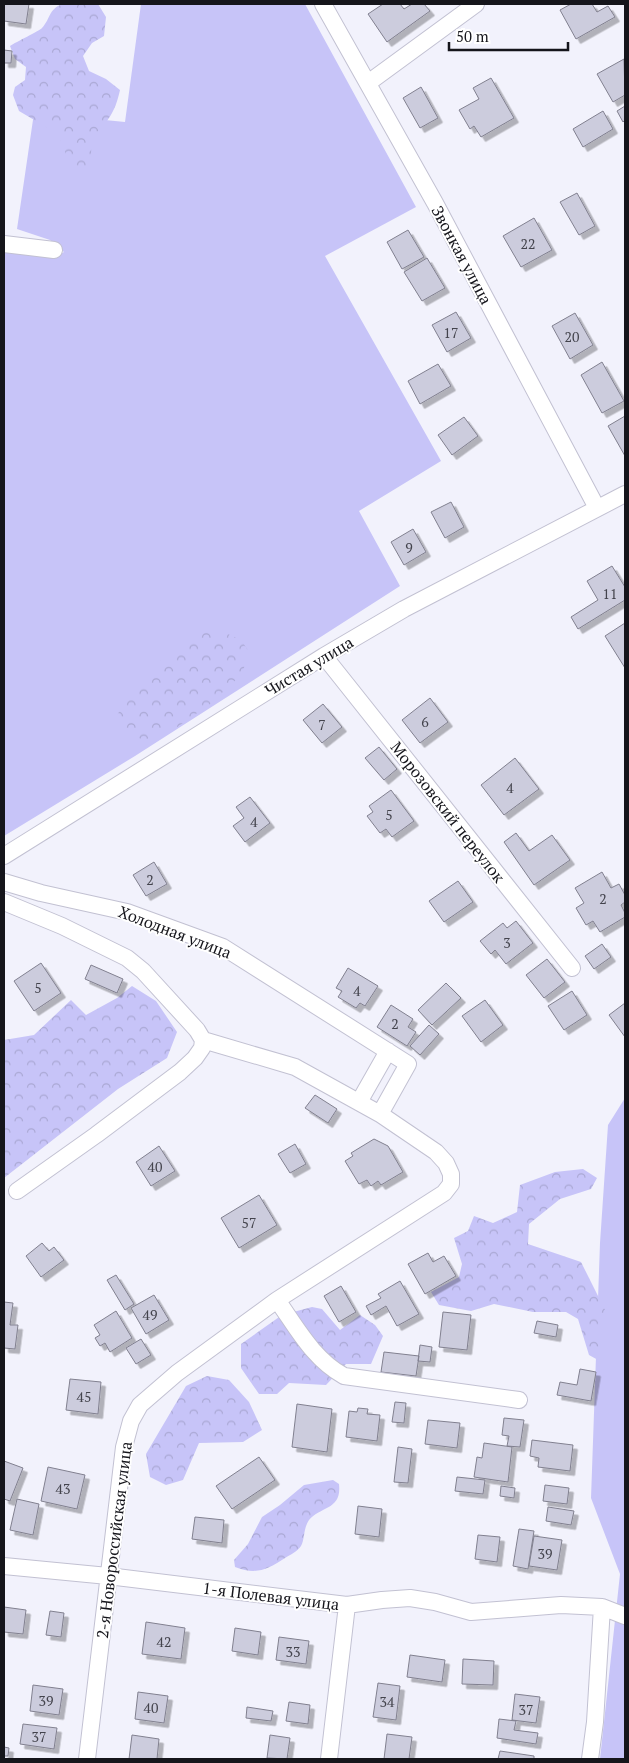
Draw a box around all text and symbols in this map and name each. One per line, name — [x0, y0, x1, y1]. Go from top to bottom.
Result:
scale bar — [449, 20, 568, 52]
text: 50 m — [456, 26, 489, 46]
street label: Звонкая улица — [427, 202, 497, 308]
house number: 22 — [521, 234, 535, 253]
house number: 17 — [444, 323, 458, 342]
house number: 20 — [565, 327, 579, 346]
house number: 9 — [405, 538, 413, 557]
house number: 11 — [603, 584, 617, 603]
street label: Чистая улица — [261, 631, 357, 701]
house number: 6 — [421, 712, 429, 731]
house number: 7 — [318, 715, 326, 734]
street label: Морозовский переулок — [386, 737, 510, 887]
house number: 4 — [506, 778, 514, 797]
house number: 5 — [385, 805, 393, 824]
house number: 4 — [250, 812, 258, 831]
house number: 2 — [146, 870, 154, 889]
house number: 2 — [599, 889, 607, 908]
street label: Холодная улица — [115, 900, 235, 964]
house number: 3 — [503, 933, 511, 952]
house number: 5 — [34, 978, 42, 997]
house number: 4 — [353, 981, 361, 1000]
house number: 2 — [391, 1014, 399, 1033]
house number: 40 — [148, 1157, 162, 1176]
house number: 57 — [242, 1213, 256, 1232]
house number: 49 — [143, 1305, 157, 1324]
house number: 45 — [77, 1387, 91, 1406]
street label: 2-я Новороссийская улица — [91, 1440, 137, 1640]
house number: 43 — [56, 1479, 70, 1498]
house number: 39 — [538, 1544, 552, 1563]
street label: 1-я Полевая улица — [201, 1577, 341, 1615]
house number: 42 — [157, 1632, 171, 1651]
house number: 33 — [286, 1642, 300, 1661]
house number: 39 — [39, 1691, 53, 1710]
house number: 34 — [380, 1692, 395, 1711]
house number: 40 — [144, 1698, 158, 1717]
house number: 37 — [519, 1700, 533, 1719]
house number: 37 — [32, 1727, 46, 1746]

